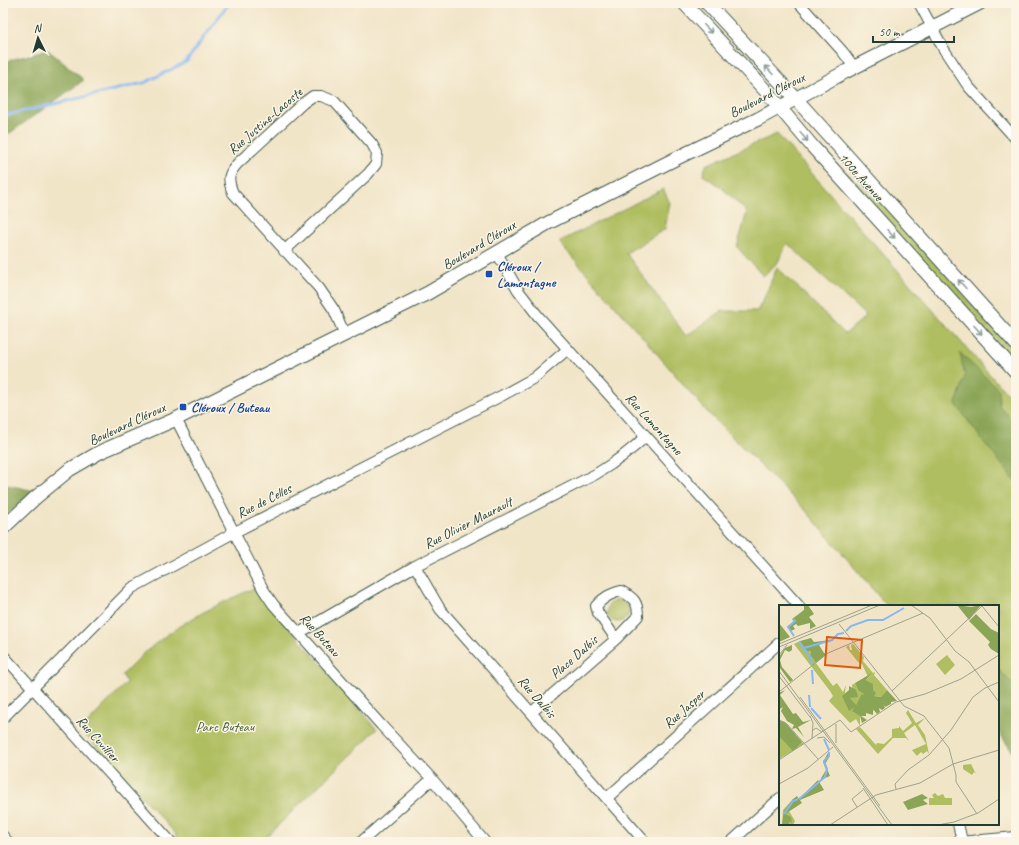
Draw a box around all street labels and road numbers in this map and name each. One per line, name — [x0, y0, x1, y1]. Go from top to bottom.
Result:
street label: Boulevard Cléroux — [726, 68, 809, 121]
street label: Rue Justine-Lacoste — [224, 83, 307, 158]
street label: 100e Avenue — [835, 149, 888, 206]
street label: Boulevard Cléroux — [439, 216, 520, 274]
street label: Rue Lamontagne — [622, 390, 687, 460]
street label: Boulevard Cléroux — [86, 398, 169, 449]
street label: Rue de Celles — [234, 480, 295, 522]
street label: Rue Olivier Maurault — [421, 492, 517, 552]
street label: Rue Buteau — [296, 610, 344, 661]
street label: Place Dalbis — [547, 631, 602, 682]
street label: Rue Dalbis — [514, 673, 561, 722]
street label: Rue Jasper — [660, 685, 709, 732]
street label: Rue Cuvillier — [73, 712, 125, 767]

